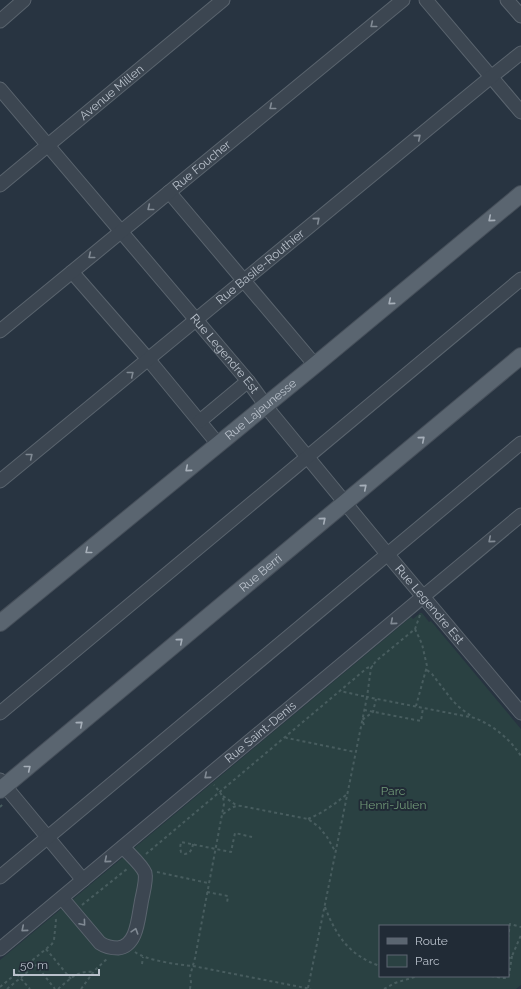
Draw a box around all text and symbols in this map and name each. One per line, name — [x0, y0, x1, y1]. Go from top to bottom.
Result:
one-way arrow — [370, 20, 377, 27]
street label: Avenue Millen — [77, 62, 146, 123]
one-way arrow — [270, 103, 277, 110]
one-way arrow — [413, 135, 420, 142]
street label: Rue Foucher — [170, 137, 234, 193]
one-way arrow — [148, 203, 155, 210]
one-way arrow — [488, 215, 496, 222]
one-way arrow — [313, 217, 320, 224]
street label: Rue Basile-Routhier — [213, 226, 308, 307]
one-way arrow — [88, 252, 96, 259]
one-way arrow — [388, 298, 395, 305]
street label: Rue Legendre Est — [187, 311, 262, 396]
one-way arrow — [126, 371, 133, 378]
street label: Rue Lajeunesse — [222, 376, 299, 443]
one-way arrow — [417, 436, 424, 443]
one-way arrow — [26, 454, 33, 461]
one-way arrow — [186, 464, 193, 471]
one-way arrow — [360, 484, 367, 491]
one-way arrow — [319, 518, 326, 525]
one-way arrow — [488, 536, 496, 543]
one-way arrow — [85, 547, 92, 554]
street label: Rue Berri — [236, 551, 285, 595]
street label: Rue Legendre Est — [392, 562, 467, 647]
one-way arrow — [391, 617, 398, 624]
one-way arrow — [175, 638, 183, 645]
street label: Rue Saint-Denis — [222, 698, 299, 766]
one-way arrow — [76, 721, 83, 728]
one-way arrow — [23, 765, 30, 772]
one-way arrow — [204, 772, 212, 779]
park label: Parc Henri-Julien — [360, 784, 426, 812]
one-way arrow — [105, 855, 112, 862]
one-way arrow — [78, 918, 85, 925]
one-way arrow — [22, 925, 29, 932]
legend — [379, 925, 509, 977]
one-way arrow — [130, 928, 138, 935]
text: Route — [415, 934, 448, 948]
scale bar — [14, 951, 99, 977]
text: Parc — [415, 954, 440, 968]
text: 50 m — [20, 958, 48, 972]

